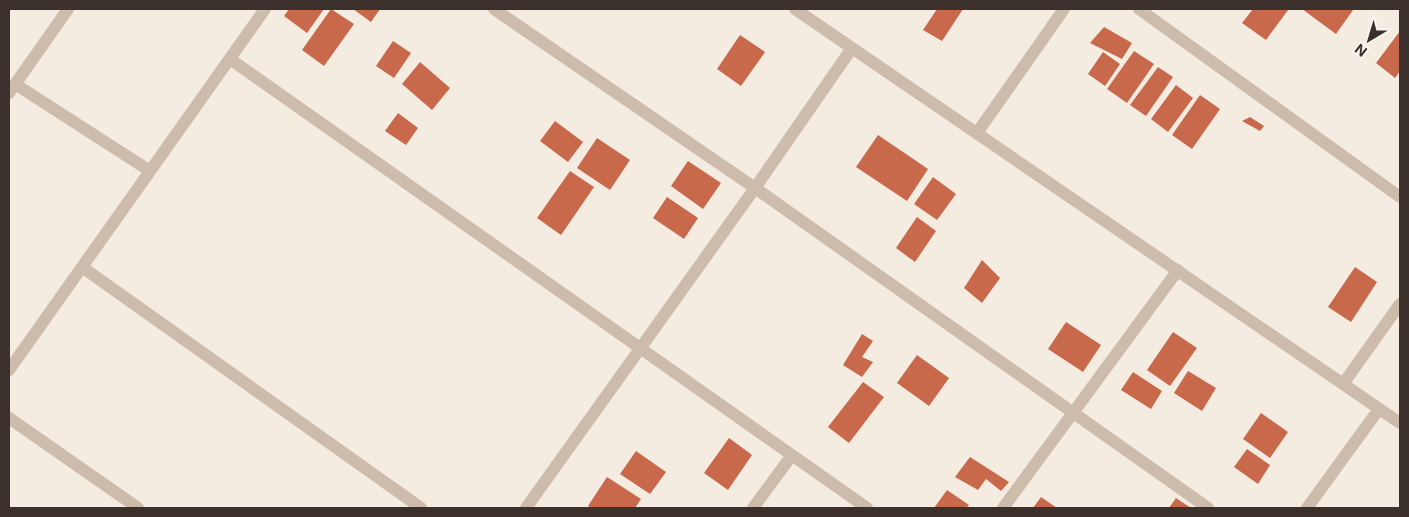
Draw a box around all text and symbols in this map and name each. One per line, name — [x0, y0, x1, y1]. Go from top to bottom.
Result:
north arrow — [1344, 15, 1394, 65]
text: N — [1351, 41, 1370, 61]

